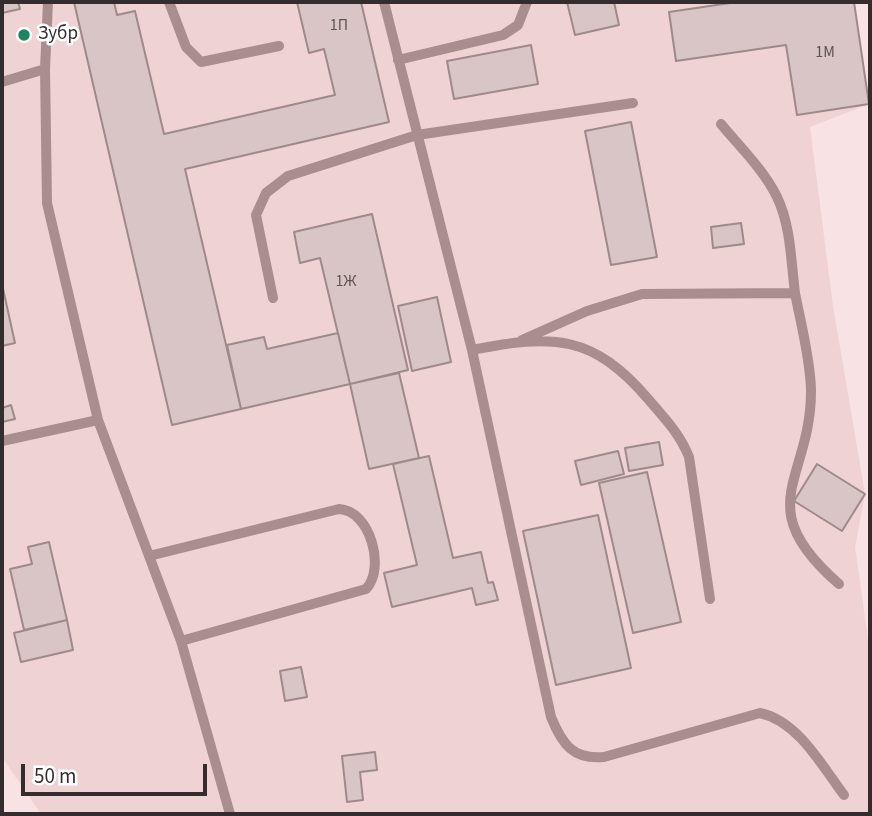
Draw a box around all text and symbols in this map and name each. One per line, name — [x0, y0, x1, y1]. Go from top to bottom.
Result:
house number: 1П — [330, 16, 348, 36]
place label: Зубр — [38, 24, 78, 46]
marker: Зубр — [16, 27, 32, 43]
house number: 1М — [815, 43, 835, 63]
house number: 1Ж — [335, 272, 357, 292]
scale bar — [24, 750, 210, 794]
text: 50 m — [34, 761, 76, 791]

